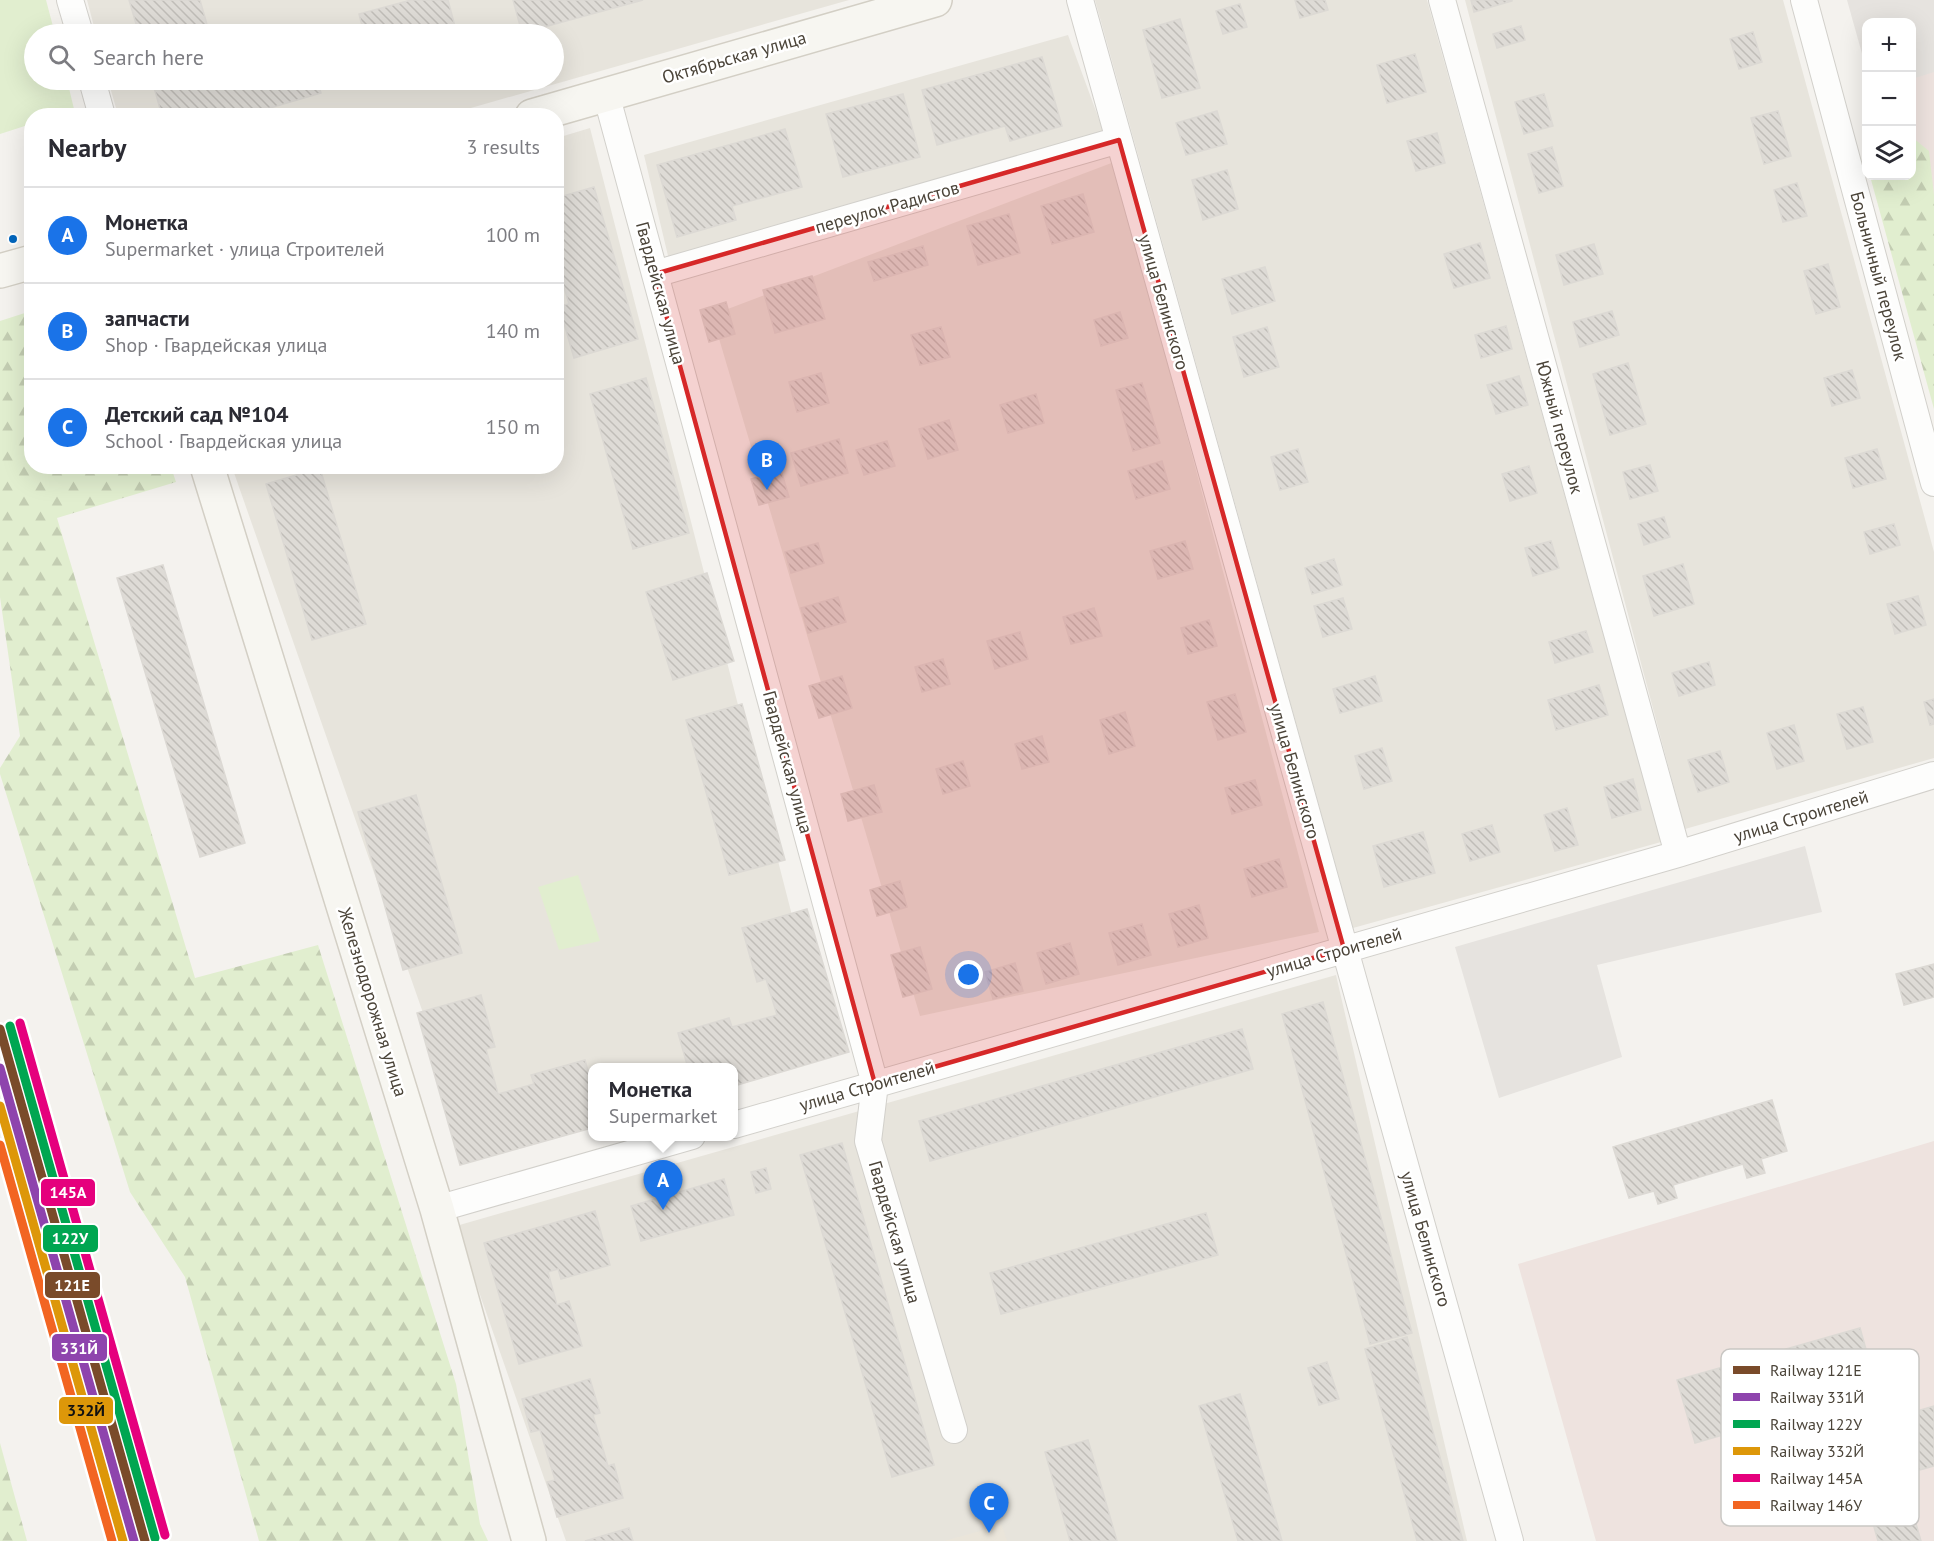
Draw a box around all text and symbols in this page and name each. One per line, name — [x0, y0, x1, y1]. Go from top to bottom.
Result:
map controls — [1862, 18, 1916, 180]
button: + — [1862, 18, 1916, 72]
search box — [24, 24, 564, 90]
street label: Октябрьская улица — [659, 25, 809, 89]
icon: search — [45, 41, 78, 74]
text: Search here — [93, 43, 204, 71]
button: − — [1862, 72, 1916, 126]
button: layers — [1862, 126, 1916, 180]
text: Nearby — [48, 131, 126, 164]
text: 3 results — [467, 134, 540, 160]
street label: переулок Радистов — [812, 175, 962, 239]
street label: Больничный переулок — [1845, 189, 1913, 364]
text: Монетка — [105, 208, 188, 236]
street label: Гвардейская улица — [631, 219, 691, 367]
text: A — [61, 222, 74, 248]
text: 100 m — [486, 222, 540, 248]
street label: улица Белинского — [1134, 232, 1194, 372]
unlabelled marker — [7, 233, 19, 245]
text: Supermarket · улица Строителей — [105, 236, 385, 262]
text: запчасти — [105, 304, 190, 332]
text: B — [62, 318, 73, 344]
text: 140 m — [486, 318, 540, 344]
text: Shop · Гвардейская улица — [105, 332, 328, 358]
street label: Южный переулок — [1531, 358, 1589, 497]
text: Детский сад №104 — [105, 400, 288, 428]
text: C — [62, 414, 73, 440]
text: 150 m — [486, 414, 540, 440]
text: School · Гвардейская улица — [105, 428, 342, 454]
pin: B — [748, 440, 786, 490]
street label: Гвардейская улица — [758, 688, 818, 836]
street label: улица Белинского — [1265, 701, 1325, 841]
street label: улица Строителей — [1731, 785, 1871, 847]
street label: Железнодорожная улица — [333, 904, 413, 1099]
street label: улица Строителей — [1264, 922, 1404, 982]
your location — [954, 960, 983, 989]
street label: улица Строителей — [797, 1056, 937, 1116]
popup — [588, 1063, 738, 1141]
text: Монетка — [609, 1075, 692, 1103]
text: Supermarket — [609, 1103, 717, 1129]
street label: Гвардейская улица — [864, 1158, 926, 1306]
pin: A — [644, 1160, 682, 1210]
street label: улица Белинского — [1396, 1169, 1456, 1309]
line badge: 145А — [40, 1178, 96, 1207]
text: 145А — [50, 1182, 87, 1202]
line badge: 122У — [42, 1224, 99, 1253]
text: 122У — [52, 1228, 89, 1248]
line badge: 121Е — [44, 1271, 101, 1299]
text: 121Е — [54, 1275, 90, 1295]
line badge: 331Й — [51, 1333, 108, 1362]
text: 331Й — [60, 1338, 98, 1358]
legend — [1721, 1349, 1919, 1526]
text: Railway 121Е — [1770, 1360, 1862, 1380]
text: Railway 331Й — [1770, 1387, 1864, 1407]
line badge: 332Й — [58, 1396, 114, 1425]
text: 332Й — [67, 1400, 105, 1420]
text: Railway 122У — [1770, 1414, 1862, 1434]
text: Railway 332Й — [1770, 1441, 1864, 1461]
text: Railway 145А — [1770, 1468, 1863, 1488]
pin: C — [970, 1484, 1008, 1533]
text: Railway 146У — [1770, 1495, 1862, 1515]

